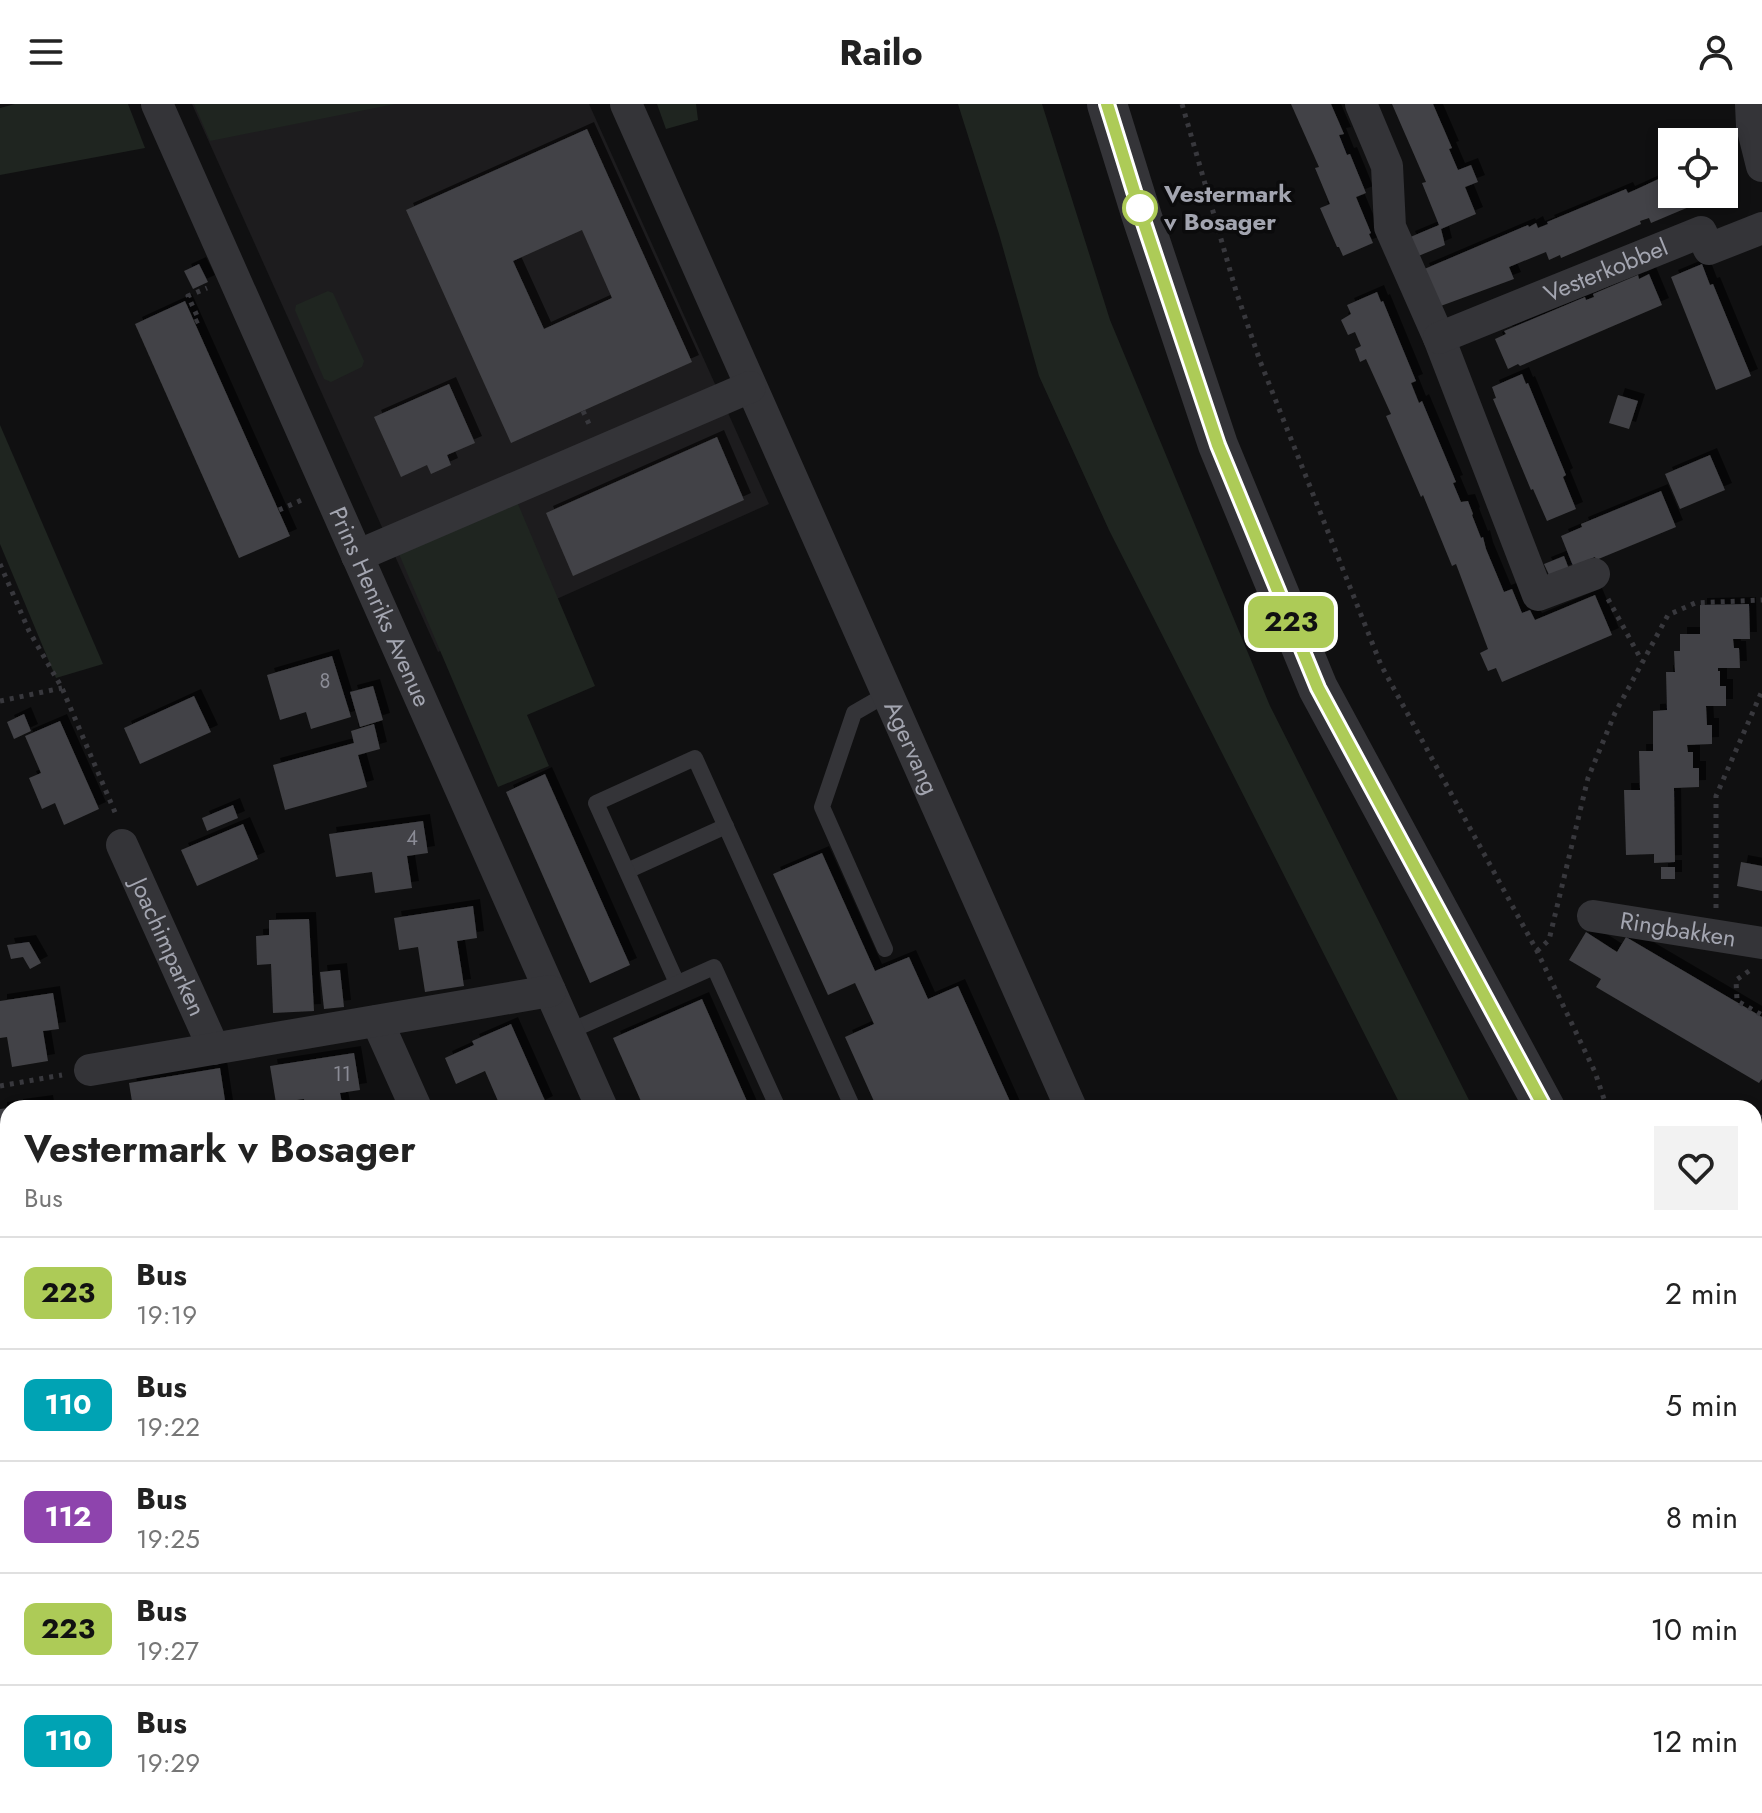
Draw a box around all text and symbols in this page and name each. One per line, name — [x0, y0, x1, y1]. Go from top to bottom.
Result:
text: Railo — [839, 26, 923, 78]
icon: menu — [24, 30, 68, 74]
icon: person — [1694, 30, 1738, 74]
map controls — [1658, 128, 1738, 208]
button: locate — [1658, 128, 1738, 208]
place label: Vestermark v Bosager — [1163, 176, 1292, 239]
marker: Vestermark v Bosager — [1123, 191, 1157, 225]
street label: Vesterkobbel — [1538, 229, 1673, 311]
street label: Prins Henriks Avenue — [321, 501, 440, 712]
line badge: 223 — [1245, 596, 1337, 648]
text: 223 — [1264, 601, 1318, 642]
house number: 8 — [320, 667, 330, 696]
street label: Agervang — [876, 695, 948, 800]
house number: 4 — [406, 824, 418, 853]
street label: Joachimparken — [121, 869, 215, 1022]
street label: Ringbakken — [1617, 903, 1739, 956]
house number: 11 — [333, 1060, 351, 1089]
text: Vestermark v Bosager — [24, 1121, 416, 1176]
button: heart — [1654, 1126, 1738, 1210]
text: Bus — [24, 1179, 63, 1217]
text: Bus — [136, 1253, 187, 1296]
text: 223 — [41, 1272, 95, 1313]
text: 2 min — [1665, 1272, 1738, 1315]
text: 19:19 — [136, 1296, 197, 1334]
text: Bus — [136, 1365, 187, 1408]
text: 110 — [44, 1384, 92, 1425]
text: 5 min — [1665, 1384, 1738, 1427]
text: 19:22 — [136, 1408, 200, 1446]
text: Bus — [136, 1477, 187, 1520]
text: 112 — [45, 1496, 91, 1537]
text: 8 min — [1666, 1496, 1738, 1539]
text: 19:25 — [136, 1520, 200, 1558]
text: Bus — [136, 1589, 187, 1632]
text: 223 — [41, 1608, 95, 1649]
text: 10 min — [1651, 1608, 1738, 1651]
text: 19:27 — [136, 1632, 199, 1670]
text: Bus — [136, 1701, 187, 1744]
text: 110 — [44, 1720, 92, 1761]
text: 12 min — [1651, 1720, 1738, 1763]
text: 19:29 — [136, 1744, 200, 1782]

